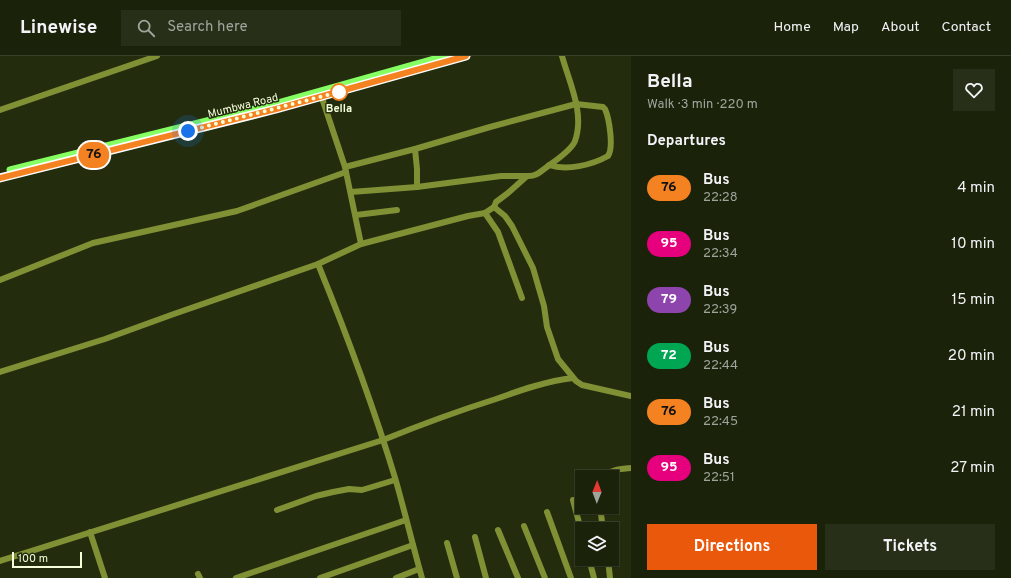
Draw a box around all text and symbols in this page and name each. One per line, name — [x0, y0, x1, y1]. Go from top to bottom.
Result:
search box — [121, 10, 401, 46]
text: Linewise — [20, 16, 97, 40]
icon: search — [135, 17, 157, 39]
text: Search here — [167, 18, 247, 37]
text: Home — [774, 19, 811, 36]
text: Map — [833, 19, 859, 36]
text: About — [881, 19, 920, 36]
text: Contact — [942, 19, 991, 36]
button: heart — [953, 69, 995, 111]
text: Bella — [647, 70, 692, 94]
marker: Bella — [330, 83, 348, 101]
street label: Mumbwa Road — [206, 90, 280, 122]
text: Walk · 3 min · 220 m — [647, 97, 758, 113]
place label: Bella — [326, 102, 352, 116]
your location — [178, 121, 198, 141]
text: Departures — [647, 132, 726, 151]
line badge: 76 — [76, 142, 112, 168]
text: 76 — [86, 146, 102, 163]
text: Bus — [703, 171, 730, 190]
text: 76 — [661, 179, 677, 196]
text: 4 min — [957, 179, 995, 198]
text: 22:28 — [703, 190, 738, 206]
text: Bus — [703, 227, 730, 246]
text: 95 — [660, 235, 678, 252]
text: 10 min — [951, 235, 995, 254]
text: 22:34 — [703, 246, 738, 262]
text: Bus — [703, 283, 730, 302]
text: 79 — [661, 291, 677, 308]
text: 15 min — [952, 291, 995, 310]
text: 22:39 — [703, 302, 737, 318]
text: Bus — [703, 339, 730, 358]
text: 72 — [661, 347, 677, 364]
text: 20 min — [948, 347, 995, 366]
text: 22:44 — [703, 358, 738, 374]
text: Bus — [703, 395, 730, 414]
text: 76 — [661, 403, 677, 420]
text: 21 min — [952, 403, 995, 422]
text: 22:45 — [703, 414, 738, 430]
text: Bus — [703, 451, 730, 470]
text: 95 — [660, 459, 678, 476]
text: 27 min — [950, 459, 995, 478]
north arrow — [575, 470, 619, 514]
map controls — [575, 470, 619, 566]
text: 22:51 — [703, 470, 735, 486]
button: layers — [575, 522, 619, 566]
button: Directions — [647, 524, 817, 570]
button: Tickets — [825, 524, 995, 570]
scale bar — [12, 550, 82, 569]
text: 100 m — [18, 552, 48, 566]

